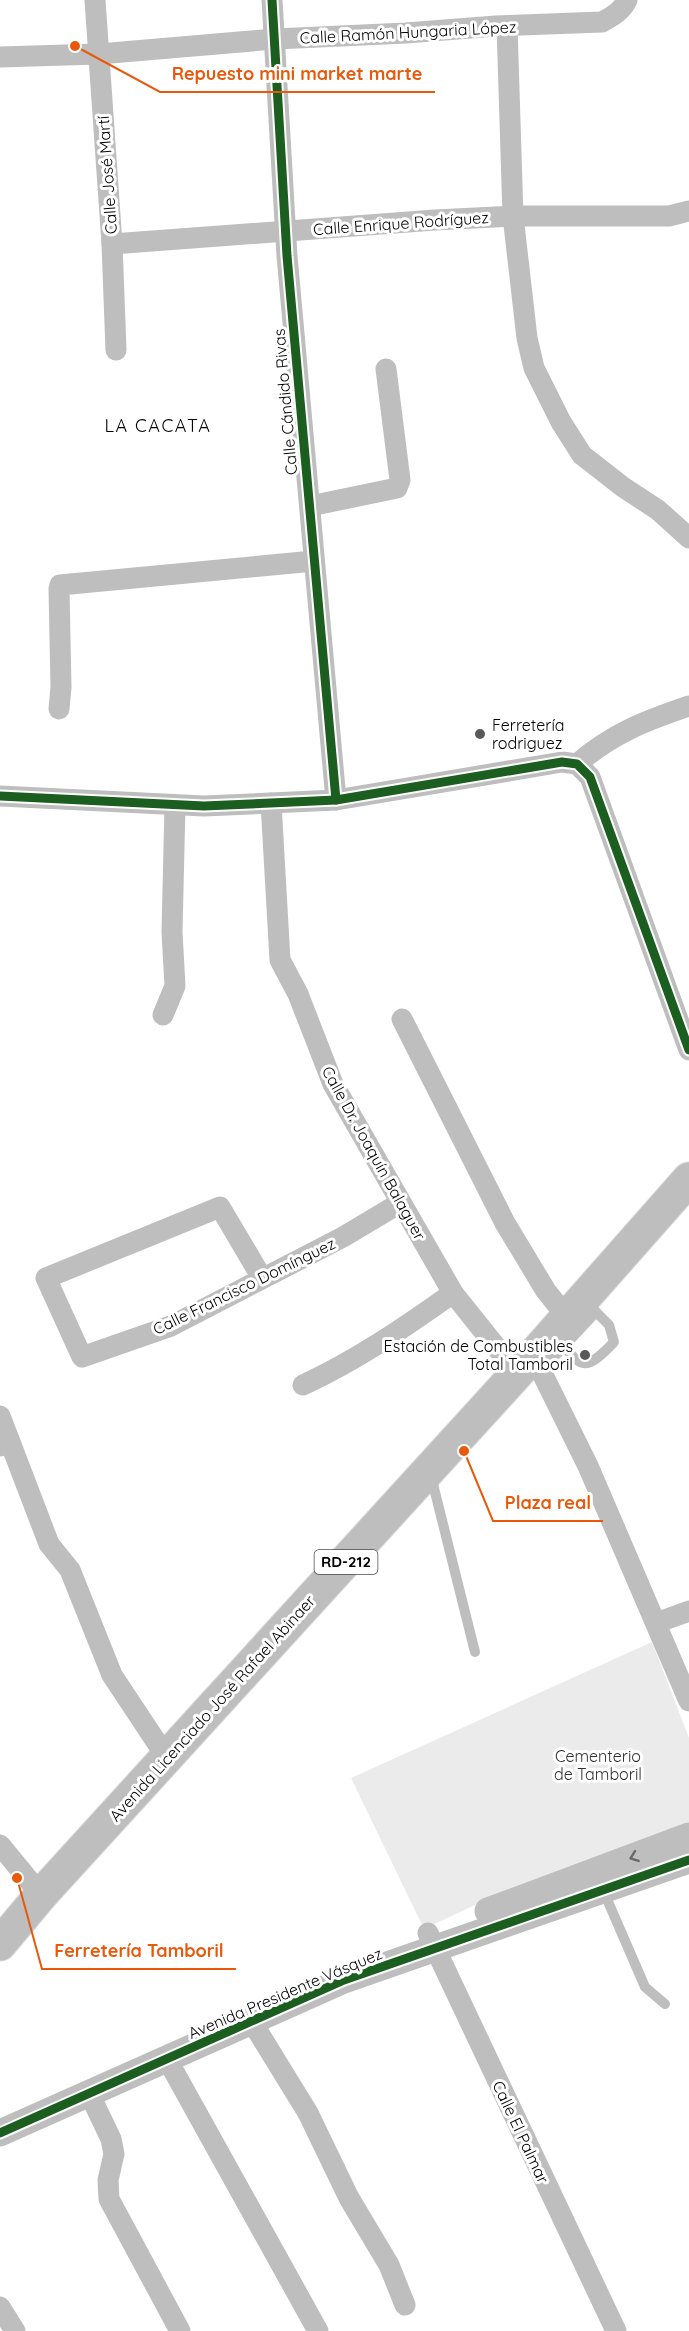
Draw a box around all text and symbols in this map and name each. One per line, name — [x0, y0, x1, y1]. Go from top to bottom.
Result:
street label: Calle Ramón Hungaria López — [299, 16, 517, 48]
callout: Repuesto mini market marte — [160, 56, 435, 92]
text: Repuesto mini market marte — [172, 62, 422, 85]
street label: Calle José Martí — [93, 115, 121, 235]
street label: Calle Enrique Rodríguez — [312, 207, 490, 239]
street label: Calle Cándido Rivas — [269, 328, 301, 476]
district label: LA CACATA — [104, 414, 212, 437]
place label: Ferretería rodriguez — [492, 715, 565, 753]
marker: Ferretería rodriguez — [473, 727, 487, 741]
street label: Calle Dr. Joaquín Balaguer — [318, 1062, 430, 1244]
street label: Calle Francisco Domínguez — [150, 1233, 338, 1339]
place label: Estación de Combustibles Total Tamboril — [384, 1336, 573, 1374]
marker: Estación de Combustibles Total Tamboril — [578, 1348, 592, 1362]
callout: Plaza real — [493, 1485, 603, 1521]
text: Plaza real — [505, 1491, 591, 1514]
road number: RD-212 — [314, 1550, 378, 1574]
street label: Avenida Licenciado José Rafael Abinaer — [105, 1591, 319, 1825]
park label: Cementerio de Tamboril — [554, 1746, 642, 1784]
one-way arrow — [629, 1849, 640, 1862]
callout: Ferretería Tamboril — [42, 1933, 236, 1969]
text: Ferretería Tamboril — [54, 1939, 224, 1962]
street label: Avenida Presidente Vásquez — [185, 1943, 385, 2043]
street label: Calle El Palmar — [488, 2077, 554, 2187]

